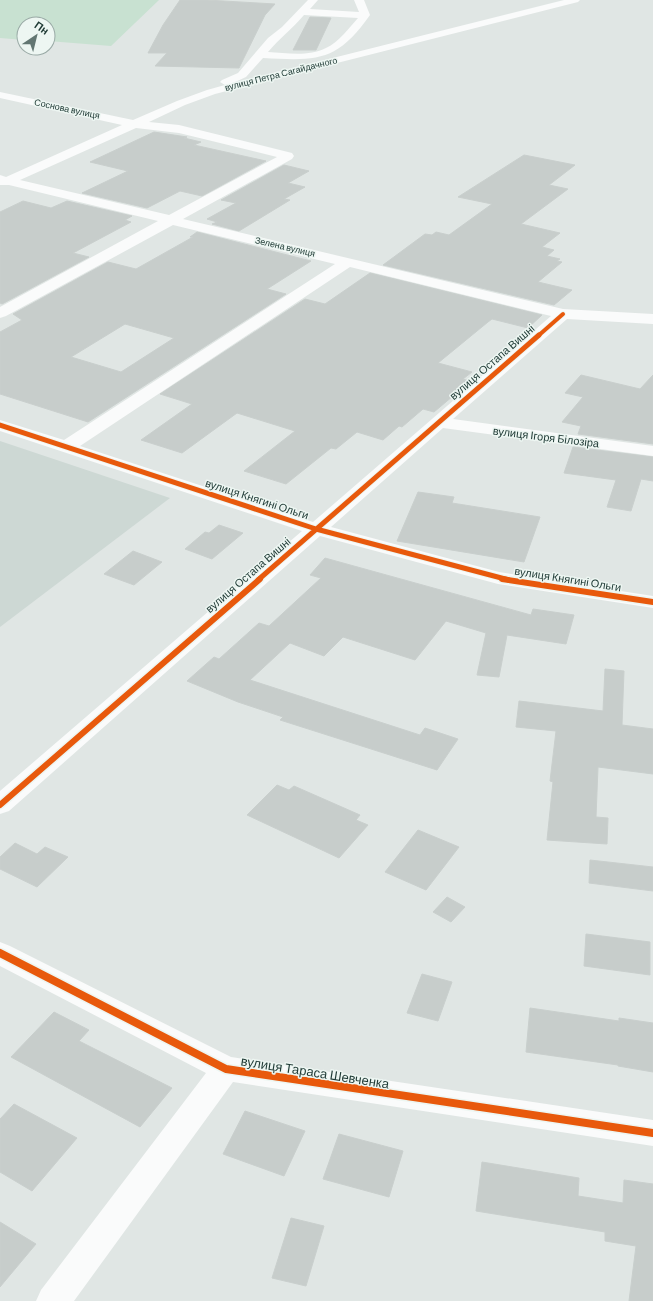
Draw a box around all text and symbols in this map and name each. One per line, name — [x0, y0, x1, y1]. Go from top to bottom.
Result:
north arrow — [16, 16, 56, 56]
text: Пн — [32, 18, 52, 37]
street label: вулиця Петра Сагайдачного — [223, 54, 338, 93]
street label: Соснова вулиця — [33, 96, 101, 121]
street label: Зелена вулиця — [254, 234, 316, 259]
street label: вулиця Остапа Вишні — [447, 321, 537, 402]
street label: вулиця Ігоря Білозіра — [492, 424, 601, 450]
street label: вулиця Княгині Ольги — [204, 476, 310, 521]
street label: вулиця Остапа Вишні — [203, 534, 293, 615]
street label: вулиця Княгині Ольги — [514, 564, 622, 593]
street label: вулиця Тараса Шевченка — [240, 1052, 391, 1092]

